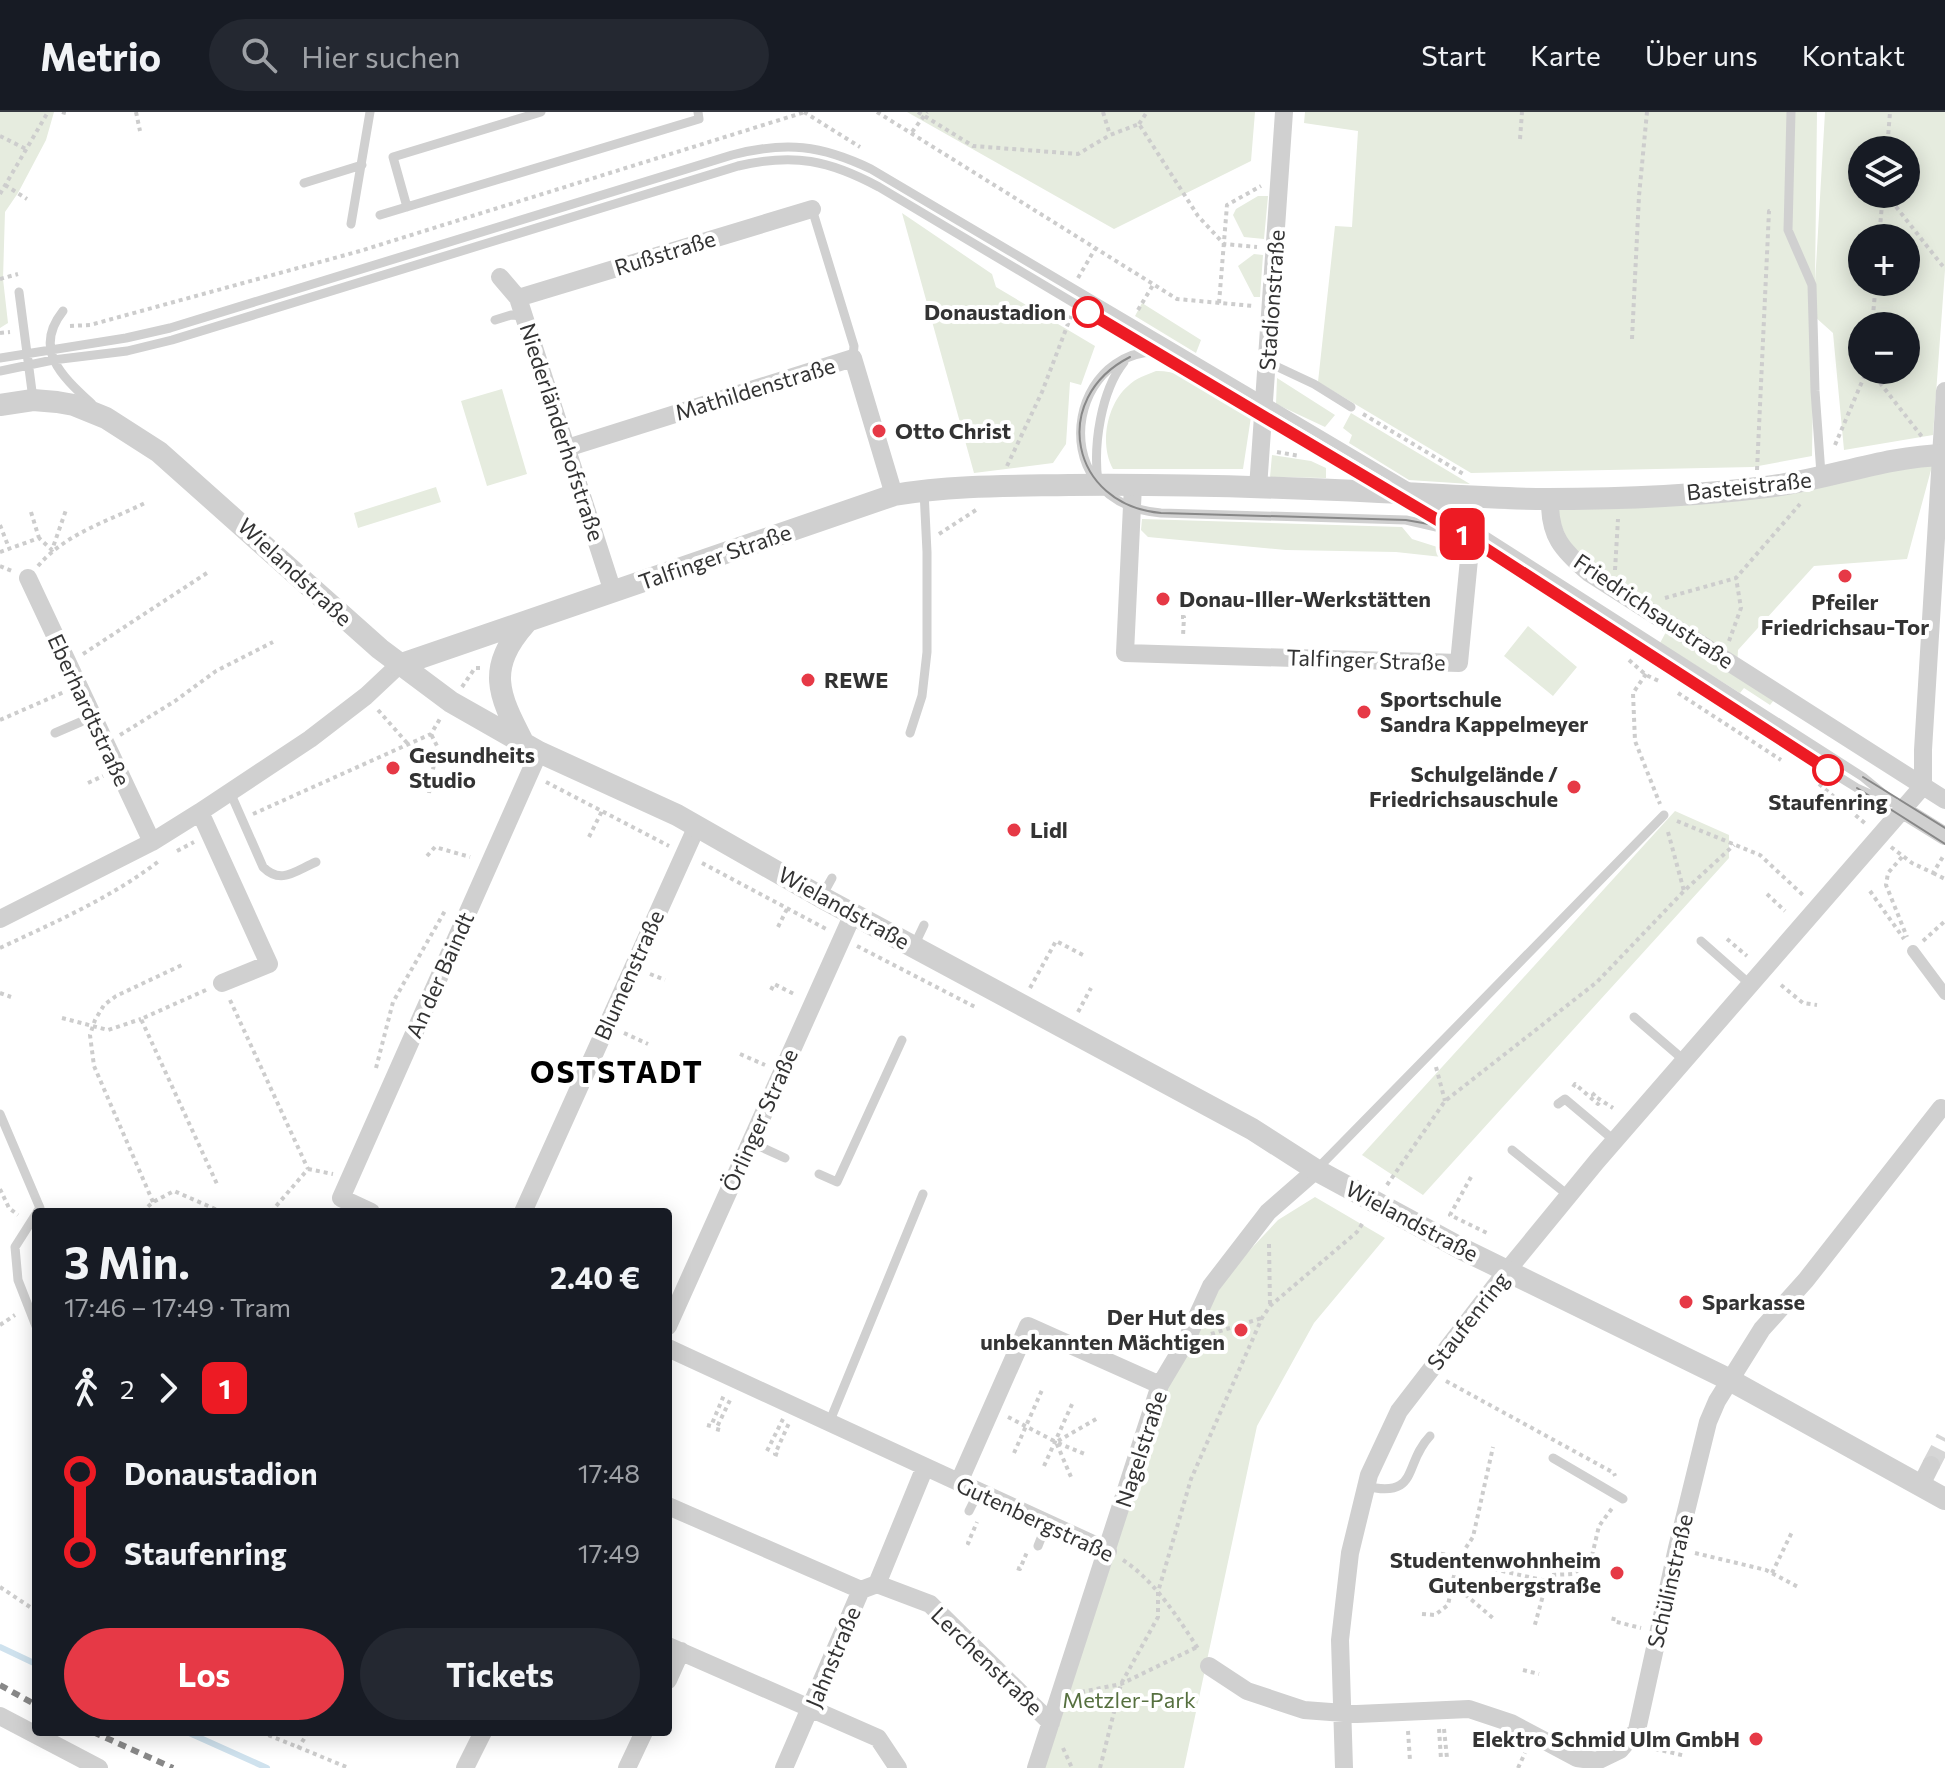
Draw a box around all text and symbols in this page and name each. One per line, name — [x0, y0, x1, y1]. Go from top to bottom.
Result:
search box — [209, 19, 769, 91]
text: Metrio — [40, 32, 161, 79]
icon: search — [237, 33, 281, 77]
text: Hier suchen — [301, 37, 460, 74]
text: Start — [1421, 38, 1486, 72]
text: Karte — [1530, 38, 1601, 72]
text: Über uns — [1645, 38, 1758, 72]
text: Kontakt — [1802, 38, 1905, 72]
map controls — [1848, 136, 1920, 384]
button: layers — [1848, 136, 1920, 208]
street label: Rußstraße — [611, 224, 719, 281]
button: + — [1848, 224, 1920, 296]
street label: Stadionstraße — [1253, 229, 1290, 371]
marker: Donaustadion — [1073, 297, 1103, 327]
place label: Donaustadion — [924, 298, 1066, 325]
button: − — [1848, 312, 1920, 384]
street label: Niederländerhofstraße — [514, 319, 610, 544]
street label: Mathildenstraße — [671, 351, 838, 426]
place label: Otto Christ — [895, 417, 1011, 444]
marker: Otto Christ — [870, 422, 888, 440]
street label: Basteistraße — [1685, 466, 1813, 506]
line badge: 1 — [1436, 508, 1488, 560]
street label: Wielandstraße — [233, 512, 358, 631]
text: 1 — [1456, 517, 1468, 551]
street label: Talfinger Straße — [635, 518, 795, 595]
street label: Friedrichsaustraße — [1569, 547, 1739, 674]
marker: Pfeiler Friedrichsau-Tor — [1836, 567, 1854, 585]
place label: Donau-Iller-Werkstätten — [1179, 585, 1431, 612]
place label: Pfeiler Friedrichsau-Tor — [1761, 588, 1929, 640]
marker: Donau-Iller-Werkstätten — [1154, 590, 1172, 608]
street label: Eberhardtstraße — [42, 629, 136, 790]
street label: Talfinger Straße — [1286, 643, 1446, 676]
place label: REWE — [824, 666, 889, 693]
marker: REWE — [799, 671, 817, 689]
place label: Sportschule Sandra Kappelmeyer — [1380, 685, 1588, 737]
marker: Sportschule Sandra Kappelmeyer — [1355, 703, 1373, 721]
place label: Gesundheits Studio — [409, 741, 535, 793]
marker: Staufenring — [1813, 755, 1843, 785]
marker: Gesundheits Studio — [384, 759, 402, 777]
place label: Schulgelände / Friedrichsauschule — [1369, 760, 1558, 812]
marker: Schulgelände / Friedrichsauschule — [1565, 778, 1583, 796]
place label: Staufenring — [1768, 788, 1888, 815]
place label: Lidl — [1030, 816, 1068, 843]
marker: Lidl — [1005, 821, 1023, 839]
street label: Wielandstraße — [774, 860, 915, 955]
street label: Blumenstraße — [588, 906, 669, 1044]
street label: An der Baindt — [400, 908, 479, 1042]
street label: Örlinger Straße — [716, 1044, 803, 1195]
district label: OSTSTADT — [530, 1052, 704, 1089]
street label: Wielandstraße — [1341, 1174, 1483, 1267]
text: 3 Min. — [64, 1234, 190, 1288]
text: 2.40 € — [550, 1258, 640, 1295]
street label: Staufenring — [1421, 1266, 1514, 1375]
place label: Sparkasse — [1702, 1288, 1805, 1315]
text: 17:46 – 17:49 · Tram — [64, 1291, 291, 1322]
marker: Sparkasse — [1677, 1293, 1695, 1311]
place label: Der Hut des unbekannten Mächtigen — [980, 1303, 1225, 1355]
marker: Der Hut des unbekannten Mächtigen — [1232, 1321, 1250, 1339]
icon: walk — [64, 1366, 108, 1410]
icon: forward — [146, 1366, 190, 1410]
text: 1 — [218, 1371, 231, 1405]
text: 2 — [120, 1373, 134, 1404]
street label: Nagelstraße — [1109, 1387, 1172, 1511]
text: Donaustadion — [124, 1454, 318, 1491]
text: 17:48 — [578, 1457, 640, 1488]
street label: Gutenbergstraße — [952, 1470, 1118, 1567]
street label: Schülinstraße — [1641, 1511, 1698, 1650]
text: Staufenring — [124, 1534, 287, 1571]
text: 17:49 — [578, 1537, 640, 1568]
place label: Studentenwohnheim Gutenbergstraße — [1390, 1546, 1601, 1598]
marker: Studentenwohnheim Gutenbergstraße — [1608, 1564, 1626, 1582]
street label: Lerchenstraße — [926, 1601, 1049, 1720]
street label: Jahnstraße — [799, 1602, 866, 1711]
button: Los — [64, 1628, 344, 1720]
button: Tickets — [360, 1628, 640, 1720]
park label: Metzler-Park — [1062, 1686, 1196, 1713]
place label: Elektro Schmid Ulm GmbH — [1472, 1725, 1740, 1752]
marker: Elektro Schmid Ulm GmbH — [1747, 1730, 1765, 1748]

